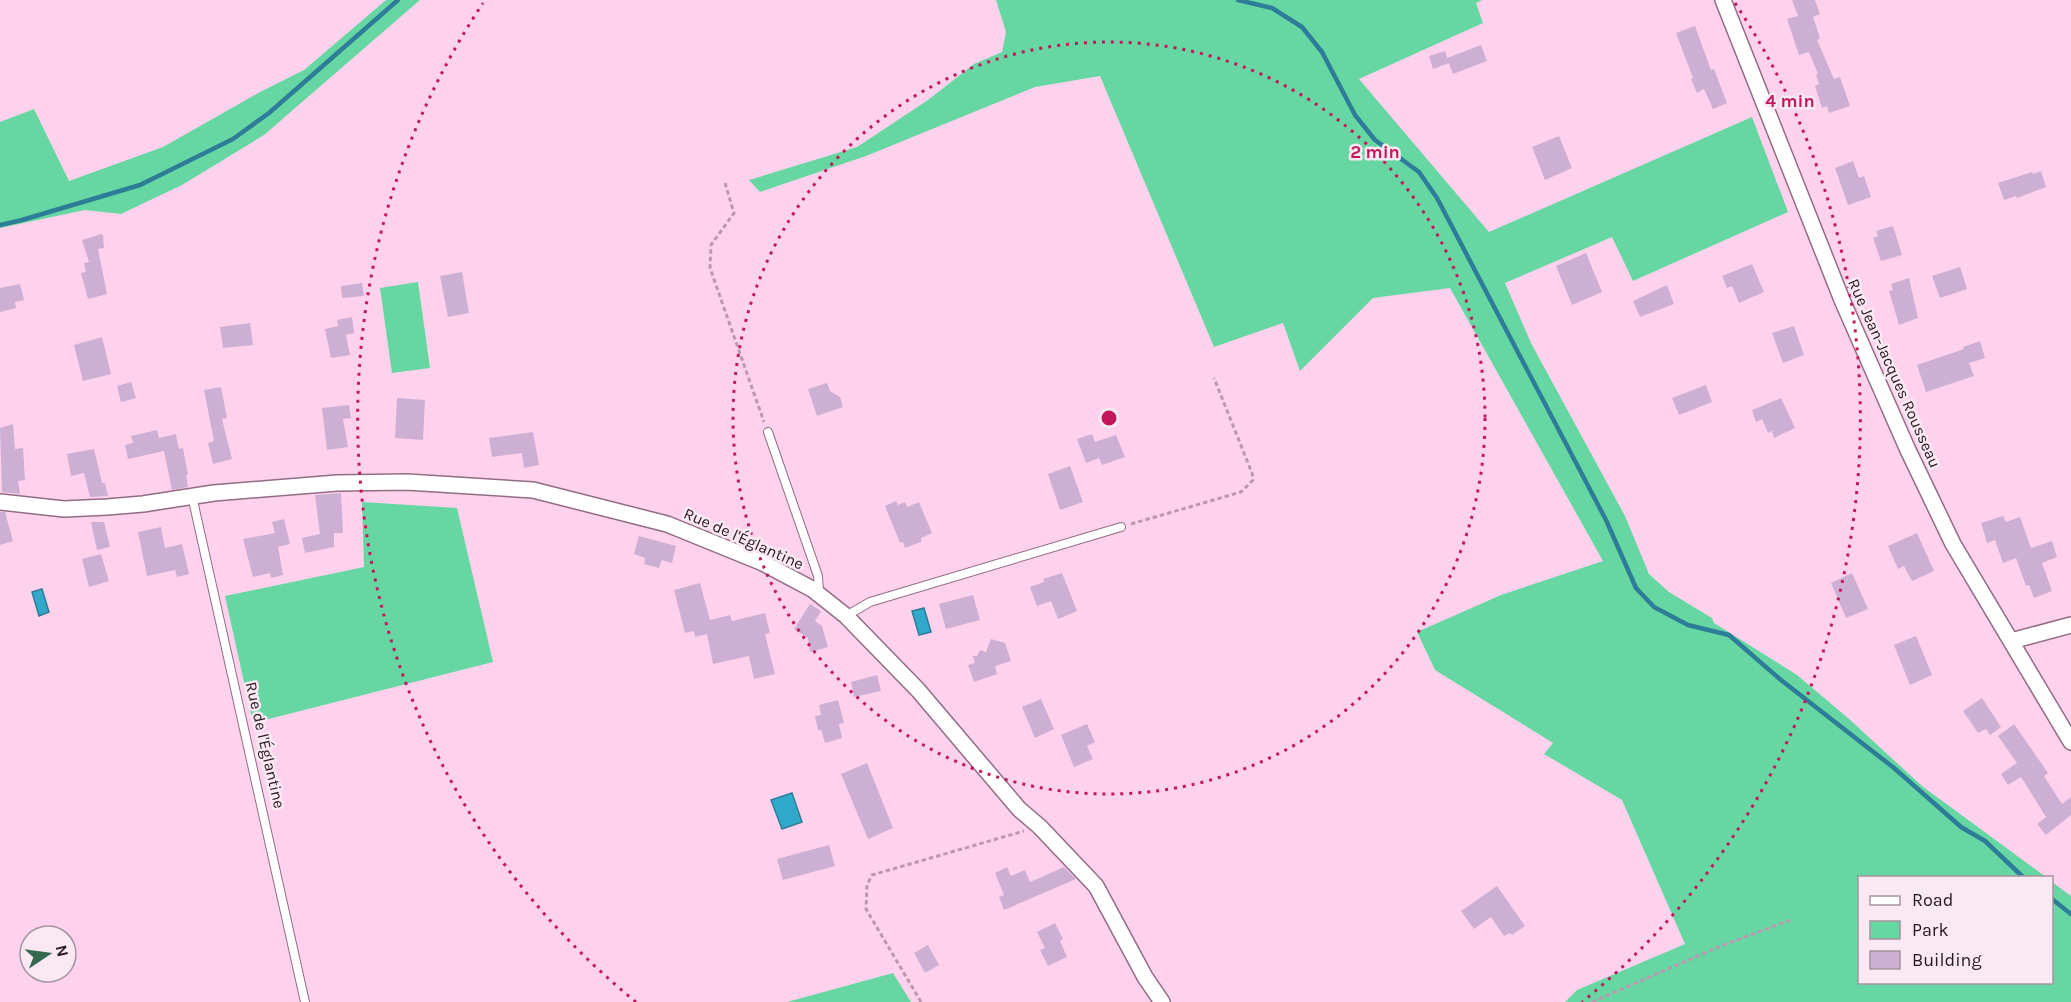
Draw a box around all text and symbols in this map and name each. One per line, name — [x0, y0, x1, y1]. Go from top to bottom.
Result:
text: 4 min — [1765, 90, 1815, 112]
text: 2 min — [1350, 141, 1400, 163]
street label: Rue Jean-Jacques Rousseau — [1844, 276, 1945, 471]
centre of rings — [1099, 408, 1119, 428]
street label: Rue de l'Églantine — [681, 503, 807, 573]
street label: Rue de l'Églantine — [242, 680, 289, 810]
legend — [1858, 876, 2053, 984]
text: Road — [1912, 889, 1953, 911]
text: Park — [1912, 919, 1949, 941]
north arrow — [18, 924, 78, 984]
text: N — [52, 943, 73, 958]
text: Building — [1912, 949, 1982, 971]

